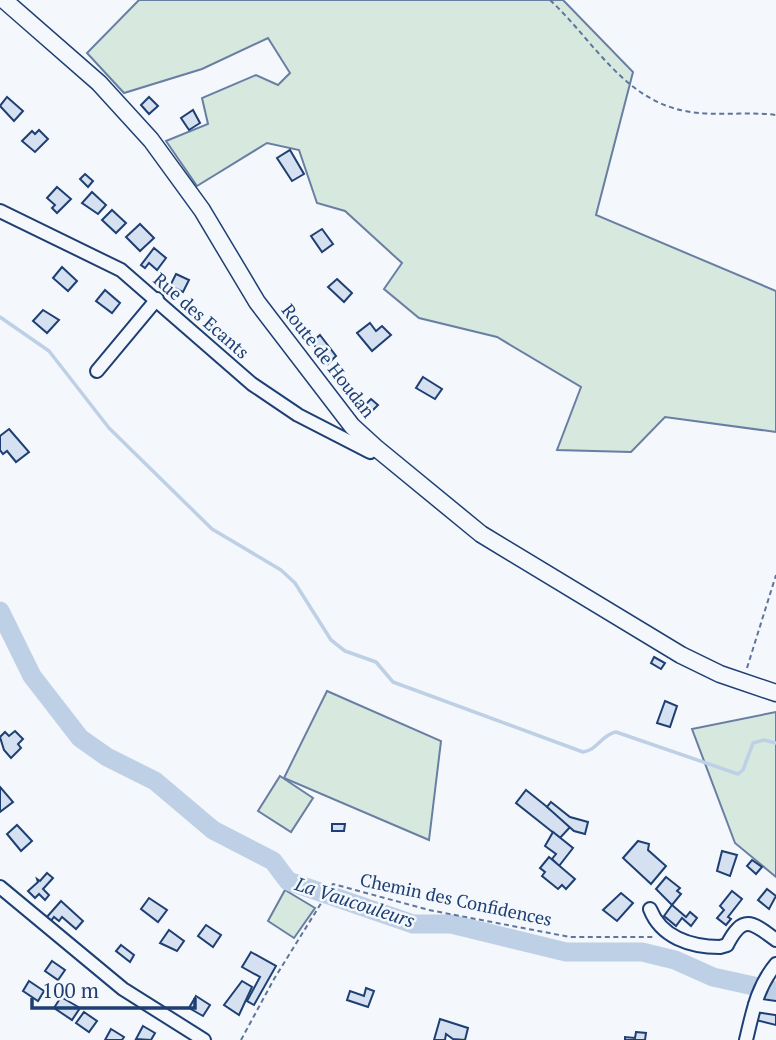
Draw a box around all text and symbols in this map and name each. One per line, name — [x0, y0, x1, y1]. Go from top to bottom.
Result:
street label: Rue des Ecants — [149, 267, 255, 364]
street label: Route de Houdan — [277, 299, 381, 422]
street label: Chemin des Confidences — [358, 867, 554, 931]
water label: La Vaucouleurs — [291, 870, 418, 933]
scale bar — [32, 967, 194, 1011]
text: 100 m — [42, 976, 99, 1004]

